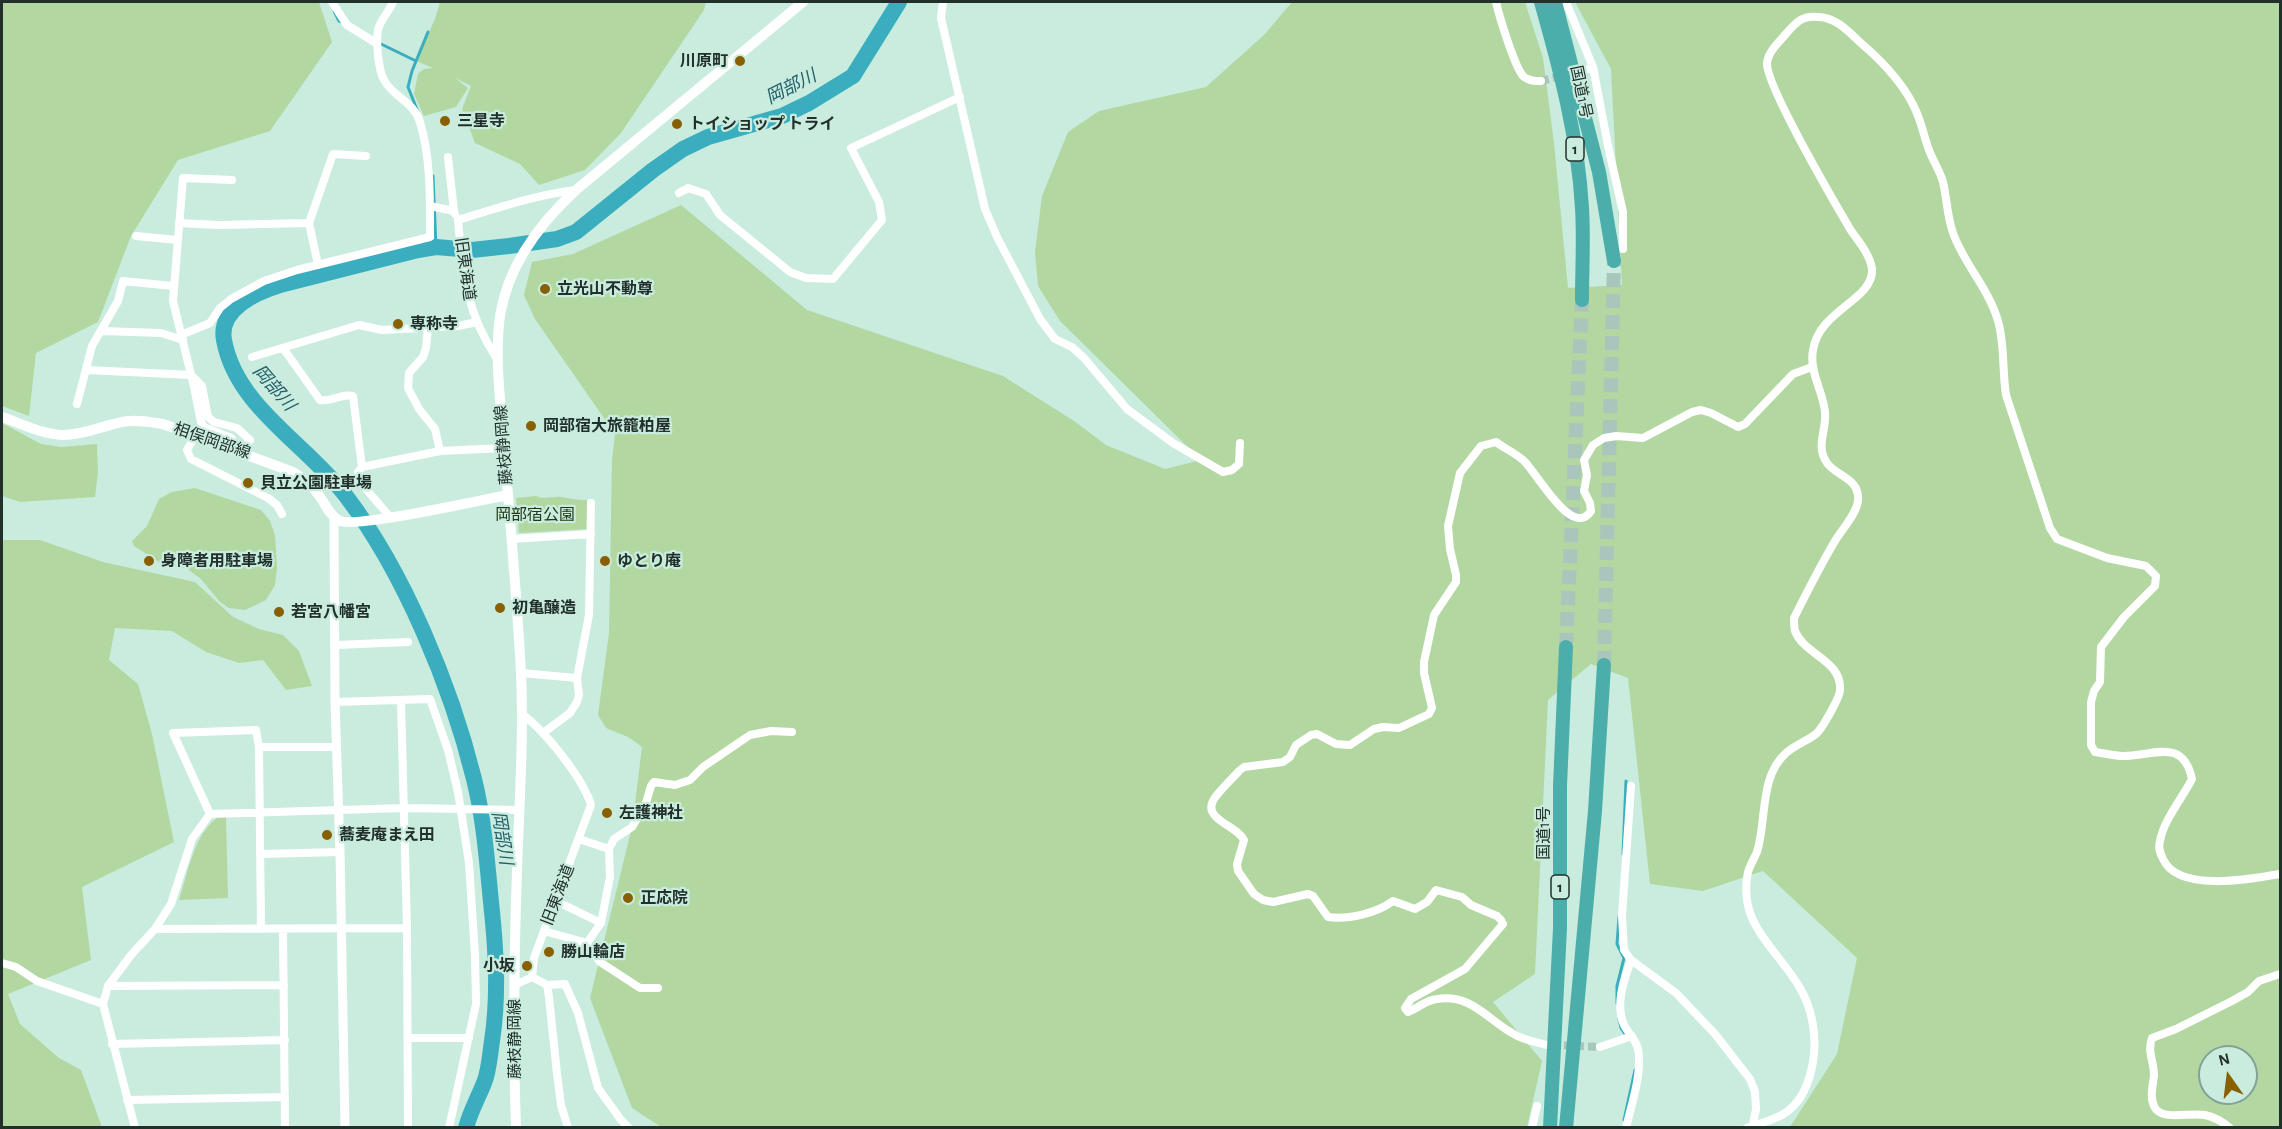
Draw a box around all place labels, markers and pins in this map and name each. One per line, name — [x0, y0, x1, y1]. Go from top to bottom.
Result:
place label: 川原町 — [680, 51, 728, 71]
marker: 川原町 — [733, 54, 747, 68]
place label: 三星寺 — [457, 111, 505, 131]
marker: 三星寺 — [438, 114, 452, 128]
place label: トイショップ トライ — [689, 114, 835, 134]
marker: トイショップ トライ — [670, 117, 684, 131]
place label: 立光山不動尊 — [557, 279, 653, 299]
marker: 立光山不動尊 — [538, 282, 552, 296]
place label: 専称寺 — [410, 314, 458, 334]
marker: 専称寺 — [391, 317, 405, 331]
place label: 岡部宿大旅籠柏屋 — [543, 416, 671, 436]
marker: 岡部宿大旅籠柏屋 — [524, 419, 538, 433]
place label: 貝立公園駐車場 — [260, 473, 372, 493]
marker: 貝立公園駐車場 — [241, 476, 255, 490]
place label: 身障者用駐車場 — [161, 551, 273, 571]
place label: ゆとり庵 — [617, 551, 681, 571]
marker: 身障者用駐車場 — [142, 554, 156, 568]
marker: ゆとり庵 — [598, 554, 612, 568]
place label: 初亀醸造 — [512, 598, 576, 618]
marker: 初亀醸造 — [493, 601, 507, 615]
place label: 若宮八幡宮 — [291, 602, 371, 622]
marker: 若宮八幡宮 — [272, 605, 286, 619]
place label: 左護神社 — [619, 803, 683, 823]
marker: 左護神社 — [600, 806, 614, 820]
place label: 蕎麦庵まえ田 — [339, 825, 435, 845]
marker: 蕎麦庵まえ田 — [320, 828, 334, 842]
place label: 正応院 — [640, 888, 688, 908]
marker: 正応院 — [621, 891, 635, 905]
place label: 勝山輪店 — [561, 942, 625, 962]
marker: 勝山輪店 — [542, 945, 556, 959]
place label: 小坂 — [483, 956, 515, 976]
marker: 小坂 — [520, 959, 534, 973]

